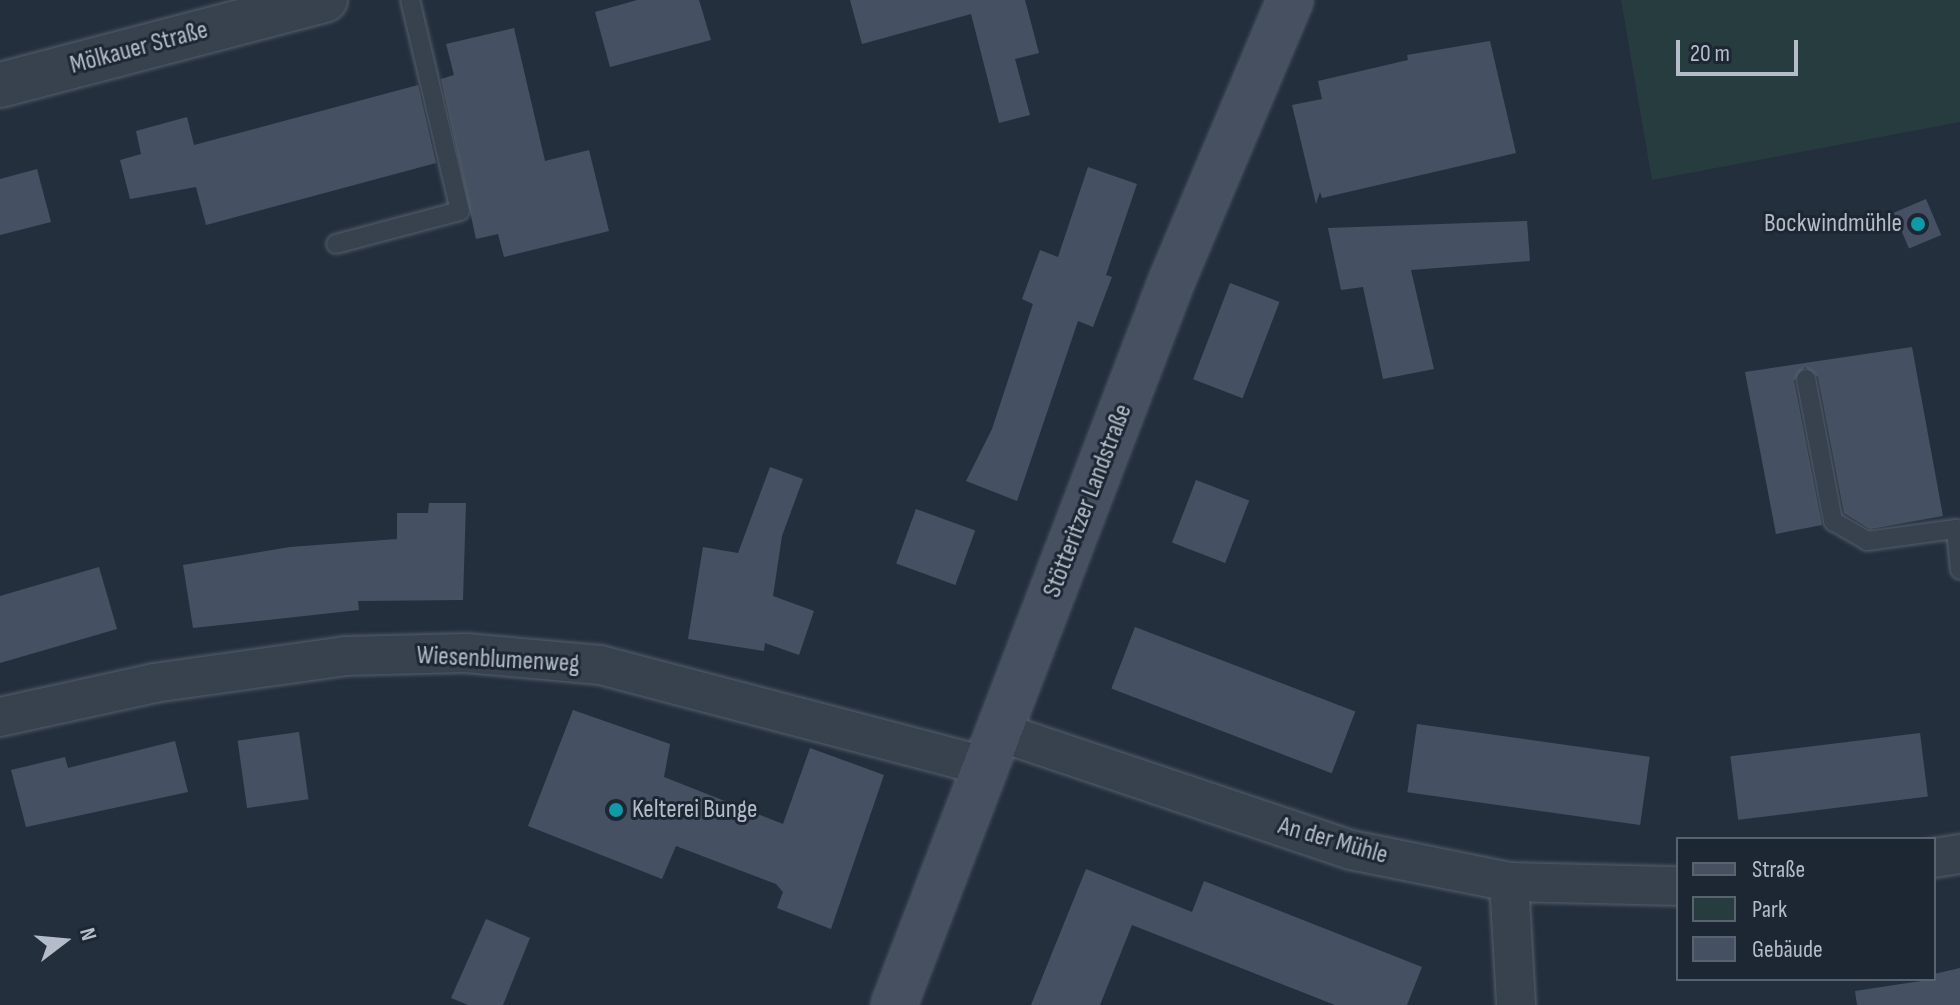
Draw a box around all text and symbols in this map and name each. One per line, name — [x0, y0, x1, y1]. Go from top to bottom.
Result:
street label: Mölkauer Straße — [67, 15, 211, 81]
scale bar — [1680, 24, 1802, 74]
text: 20 m — [1690, 39, 1730, 68]
place label: Bockwindmühle — [1764, 208, 1902, 240]
marker: Bockwindmühle — [1909, 215, 1927, 233]
street label: Stötteritzer Landstraße — [1037, 400, 1139, 602]
street label: Wiesenblumenweg — [416, 640, 580, 680]
place label: Kelterei Bunge — [632, 794, 758, 826]
marker: Kelterei Bunge — [607, 801, 625, 819]
street label: An der Mühle — [1275, 810, 1391, 872]
legend — [1676, 837, 1936, 981]
text: Straße — [1752, 855, 1805, 884]
text: Park — [1752, 895, 1787, 924]
north arrow — [24, 901, 104, 981]
text: N — [73, 925, 102, 944]
text: Gebäude — [1752, 935, 1823, 964]

